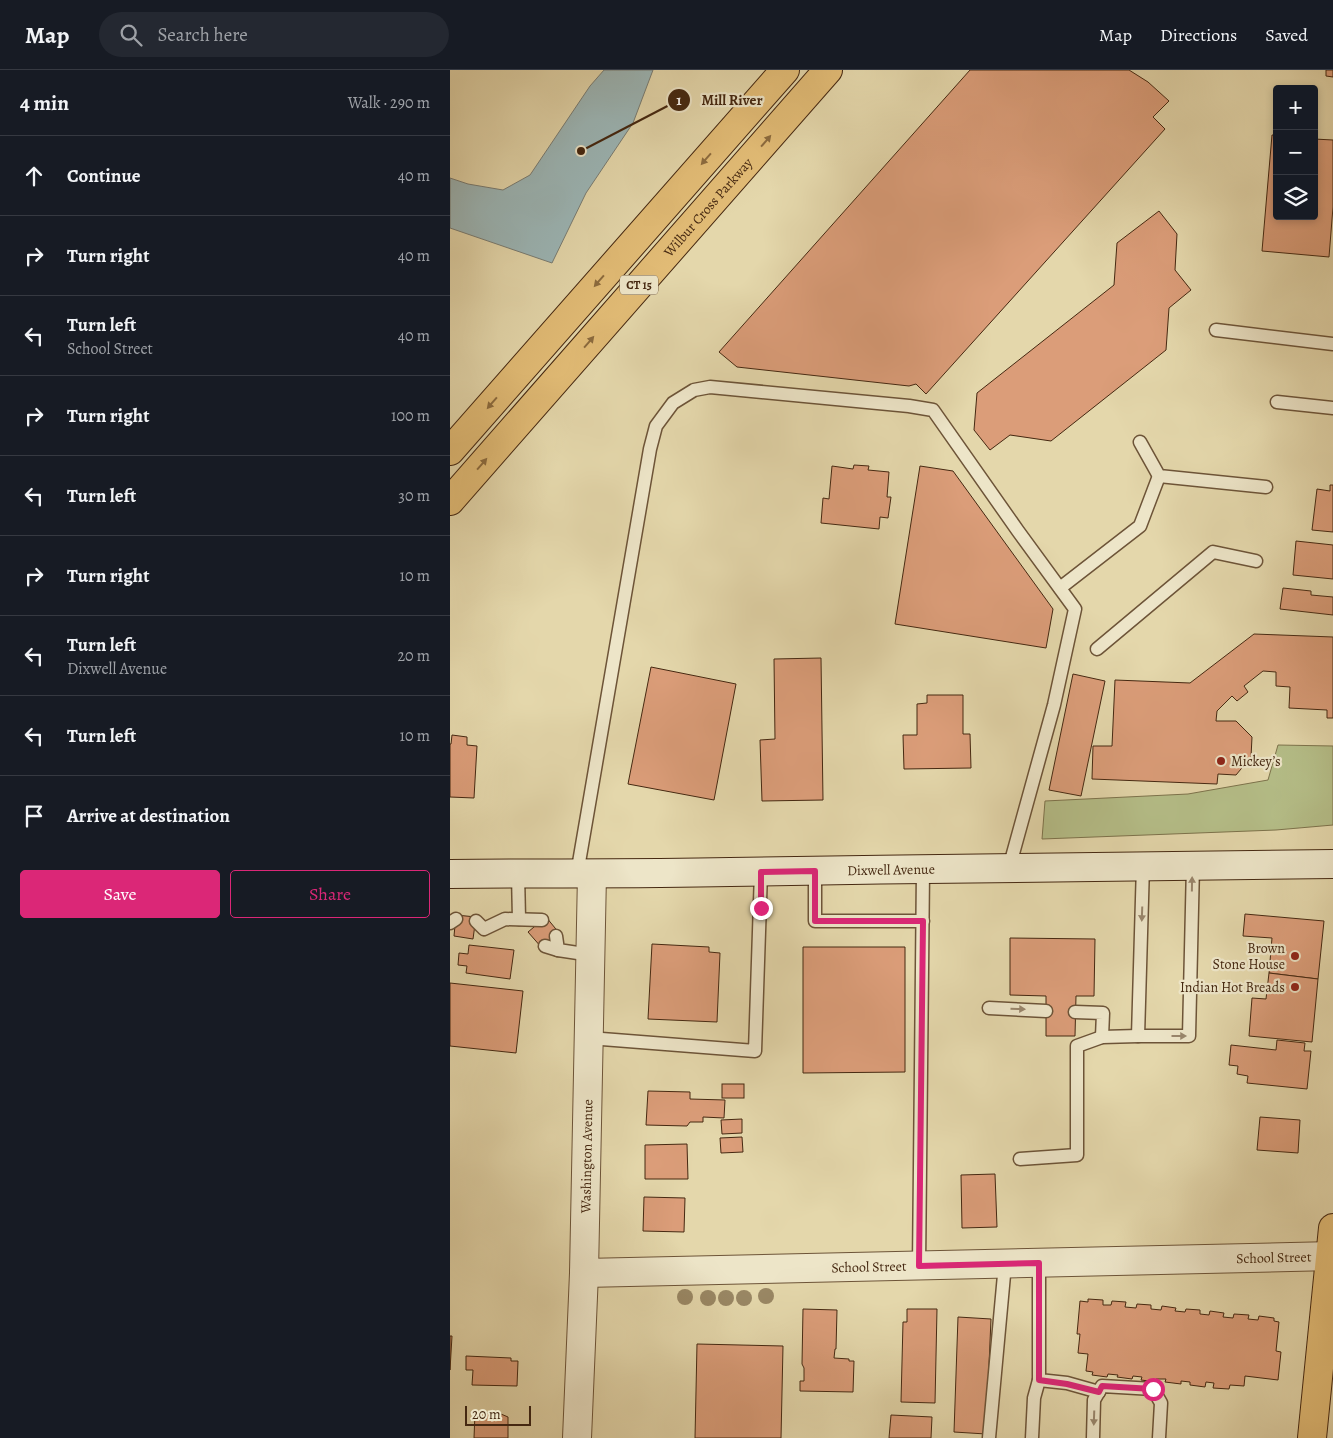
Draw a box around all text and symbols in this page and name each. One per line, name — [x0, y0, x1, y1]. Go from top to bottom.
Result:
search box — [99, 12, 449, 57]
text: Map — [25, 19, 69, 51]
icon: search — [117, 21, 145, 49]
text: Search here — [157, 22, 248, 48]
text: Map — [1099, 23, 1132, 47]
text: Directions — [1160, 23, 1237, 47]
text: Saved — [1265, 23, 1308, 47]
callout: Mill River — [666, 85, 772, 115]
map controls — [1273, 85, 1318, 220]
button: + — [1273, 85, 1318, 130]
text: 4 min — [20, 89, 69, 117]
text: 1 — [676, 90, 682, 110]
text: Mill River — [701, 90, 763, 110]
text: Walk · 290 m — [348, 92, 430, 114]
button: − — [1273, 130, 1318, 175]
one-way arrow — [760, 134, 771, 147]
street label: Wilbur Cross Parkway — [659, 153, 757, 262]
one-way arrow — [700, 153, 712, 165]
icon: ahead — [20, 162, 48, 190]
text: Continue — [67, 163, 141, 189]
text: 40 m — [398, 165, 430, 187]
button: layers — [1273, 175, 1318, 220]
icon: right — [20, 242, 48, 270]
text: Turn right — [67, 243, 149, 269]
text: 40 m — [398, 245, 430, 267]
one-way arrow — [593, 275, 605, 287]
road number: CT 15 — [620, 276, 658, 294]
text: Turn left — [67, 312, 136, 338]
icon: left — [20, 322, 48, 350]
text: 40 m — [398, 325, 430, 347]
one-way arrow — [583, 336, 594, 348]
text: School Street — [67, 338, 153, 360]
one-way arrow — [486, 397, 497, 410]
icon: right — [20, 402, 48, 430]
text: Turn right — [67, 403, 149, 429]
text: 100 m — [391, 405, 430, 427]
one-way arrow — [476, 459, 488, 471]
icon: left — [20, 482, 48, 510]
text: Turn left — [67, 483, 136, 509]
text: 30 m — [398, 485, 430, 507]
icon: right — [20, 562, 48, 590]
text: Turn right — [67, 563, 149, 589]
text: 10 m — [400, 565, 430, 587]
text: Turn left — [67, 632, 136, 658]
icon: left — [20, 642, 48, 670]
text: 20 m — [397, 645, 430, 667]
text: Dixwell Avenue — [67, 658, 167, 680]
icon: left — [20, 722, 48, 750]
text: Turn left — [67, 723, 136, 749]
text: 10 m — [400, 725, 430, 747]
place label: Mickey’s — [1231, 752, 1281, 771]
marker: Mickey’s — [1215, 755, 1227, 767]
icon: arrive — [20, 802, 48, 830]
text: Arrive at destination — [67, 803, 230, 829]
street label: Dixwell Avenue — [847, 860, 935, 880]
button: Save — [20, 870, 220, 918]
button: Share — [230, 870, 430, 918]
one-way arrow — [1189, 876, 1197, 892]
route end — [750, 897, 773, 920]
one-way arrow — [1138, 906, 1146, 922]
place label: Brown Stone House — [1213, 939, 1285, 974]
marker: Brown Stone House — [1289, 950, 1301, 962]
place label: Indian Hot Breads — [1180, 978, 1285, 997]
marker: Indian Hot Breads — [1289, 981, 1301, 993]
one-way arrow — [1010, 1006, 1026, 1014]
one-way arrow — [1171, 1032, 1187, 1040]
street label: Washington Avenue — [576, 1099, 597, 1214]
street label: School Street — [1236, 1247, 1312, 1268]
street label: School Street — [831, 1257, 907, 1277]
route start — [1142, 1378, 1165, 1401]
scale bar — [465, 1403, 531, 1426]
text: 20 m — [472, 1405, 501, 1424]
one-way arrow — [1089, 1411, 1097, 1427]

